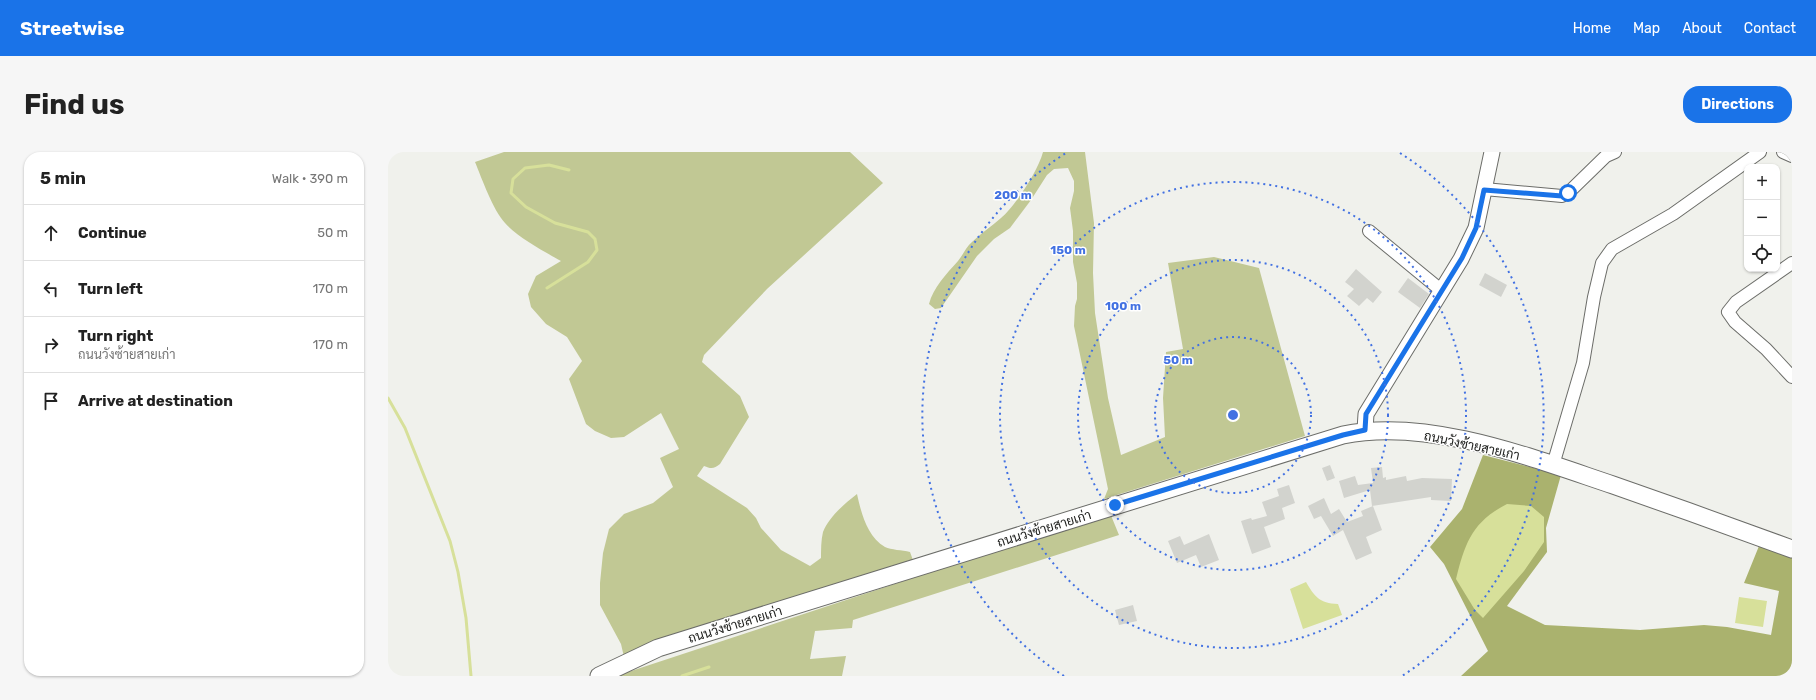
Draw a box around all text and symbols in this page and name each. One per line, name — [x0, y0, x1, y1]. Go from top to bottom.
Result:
text: Streetwise — [20, 17, 125, 40]
text: Home — [1573, 20, 1611, 37]
text: Map — [1633, 20, 1660, 37]
text: About — [1682, 20, 1722, 37]
text: Contact — [1744, 20, 1796, 37]
button: Directions — [1683, 86, 1792, 123]
text: Find us — [24, 88, 124, 121]
map controls — [1744, 164, 1780, 272]
button: + — [1744, 164, 1780, 200]
text: 5 min — [40, 168, 86, 188]
text: Walk · 390 m — [272, 171, 348, 186]
route start — [1559, 184, 1577, 202]
text: 200 m — [994, 188, 1032, 202]
button: − — [1744, 200, 1780, 236]
icon: ahead — [40, 222, 62, 244]
text: Continue — [78, 224, 147, 242]
text: 50 m — [317, 225, 348, 240]
button: locate — [1744, 236, 1780, 272]
text: 150 m — [1050, 243, 1086, 257]
icon: left — [40, 278, 62, 300]
text: Turn left — [78, 280, 143, 298]
text: 170 m — [313, 281, 348, 296]
text: 100 m — [1105, 299, 1141, 313]
text: Turn right — [78, 327, 153, 345]
icon: right — [40, 334, 62, 356]
text: 170 m — [313, 337, 348, 352]
text: ถนนวังซ้ายสายเก่า — [78, 347, 176, 362]
text: 50 m — [1163, 353, 1193, 367]
icon: arrive — [40, 390, 62, 412]
text: Arrive at destination — [78, 392, 233, 410]
centre of rings — [1226, 408, 1240, 422]
street label: ถนนวังซ้ายสายเก่า — [1423, 426, 1522, 463]
route end — [1106, 496, 1124, 514]
street label: ถนนวังซ้ายสายเก่า — [995, 505, 1093, 550]
street label: ถนนวังซ้ายสายเก่า — [686, 601, 784, 646]

